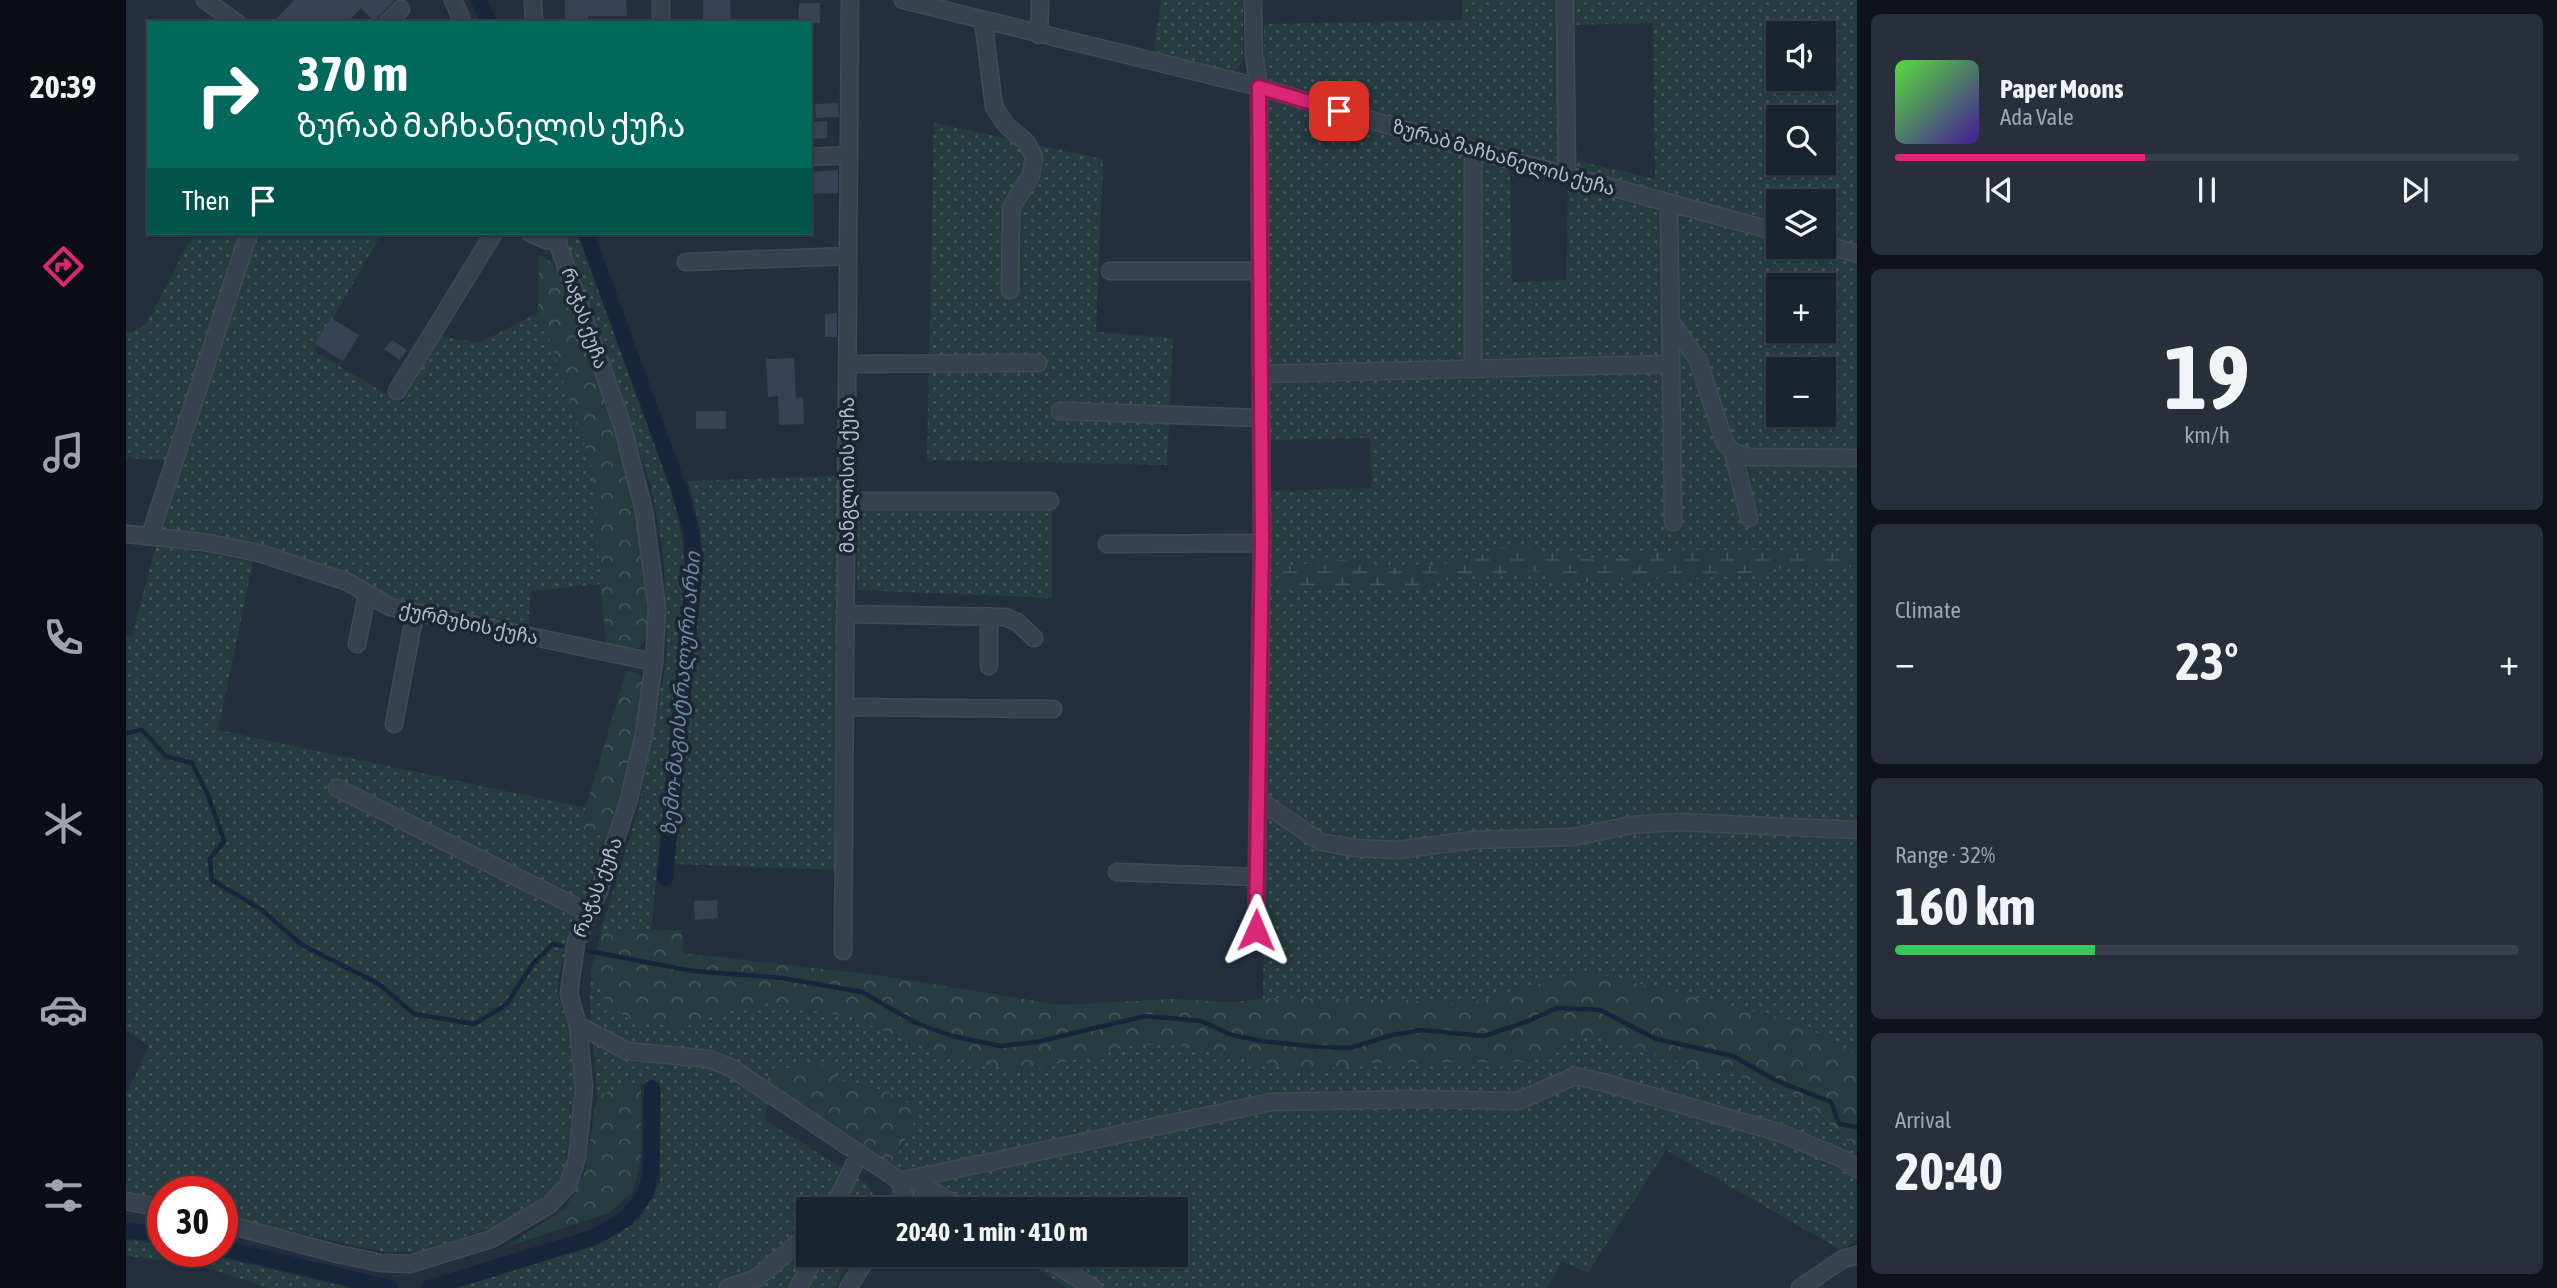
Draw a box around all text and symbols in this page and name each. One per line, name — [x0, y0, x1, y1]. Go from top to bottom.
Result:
map controls — [1766, 21, 1836, 427]
button: sound — [1766, 21, 1836, 91]
text: 370 m — [297, 45, 408, 101]
icon: right — [182, 49, 273, 140]
text: 20:39 — [30, 68, 96, 105]
text: Paper Moons — [2000, 74, 2123, 104]
pin — [1309, 81, 1369, 141]
icon: arrive — [1320, 92, 1358, 130]
text: Ada Vale — [2000, 104, 2074, 130]
button: search — [1766, 105, 1836, 175]
text: ზურაბ მაჩხანელის ქუჩა — [297, 107, 685, 144]
street label: ზურაბ მაჩხანელის ქუჩა — [1390, 115, 1618, 201]
icon: previous — [1980, 171, 2018, 209]
icon: pause — [2188, 171, 2226, 209]
icon: next — [2396, 171, 2434, 209]
icon: arrive — [244, 182, 282, 220]
text: Then — [182, 186, 230, 216]
button: layers — [1766, 189, 1836, 259]
icon: directions — [39, 242, 88, 291]
street label: რაჭას ქუჩა — [557, 265, 613, 372]
button: + — [1766, 273, 1836, 343]
text: 19 — [2164, 324, 2250, 428]
button: − — [1766, 357, 1836, 427]
street label: მანგლისის ქუჩა — [836, 397, 860, 553]
text: km/h — [2184, 422, 2230, 448]
icon: music — [39, 428, 88, 477]
water label: ზემო-მაგისტრალური არხი — [656, 550, 706, 837]
text: Climate — [1895, 597, 1961, 623]
street label: ქურმუხის ქუჩა — [397, 598, 541, 649]
icon: phone — [39, 613, 88, 662]
text: 23° — [2175, 631, 2239, 691]
text: − — [1895, 640, 1915, 683]
text: + — [2499, 640, 2519, 683]
icon: climate — [39, 799, 88, 848]
street label: რაჭას ქუჩა — [568, 834, 627, 940]
text: Range · 32% — [1895, 842, 1995, 868]
text: 160 km — [1895, 876, 2036, 936]
position arrow — [1219, 893, 1293, 967]
icon: car — [39, 985, 88, 1034]
text: Arrival — [1895, 1107, 1951, 1133]
text: 20:40 — [1895, 1141, 2003, 1201]
icon: filters — [39, 1171, 88, 1220]
speed limit sign: 30 — [147, 1176, 238, 1267]
text: 20:40 · 1 min · 410 m — [896, 1217, 1088, 1247]

